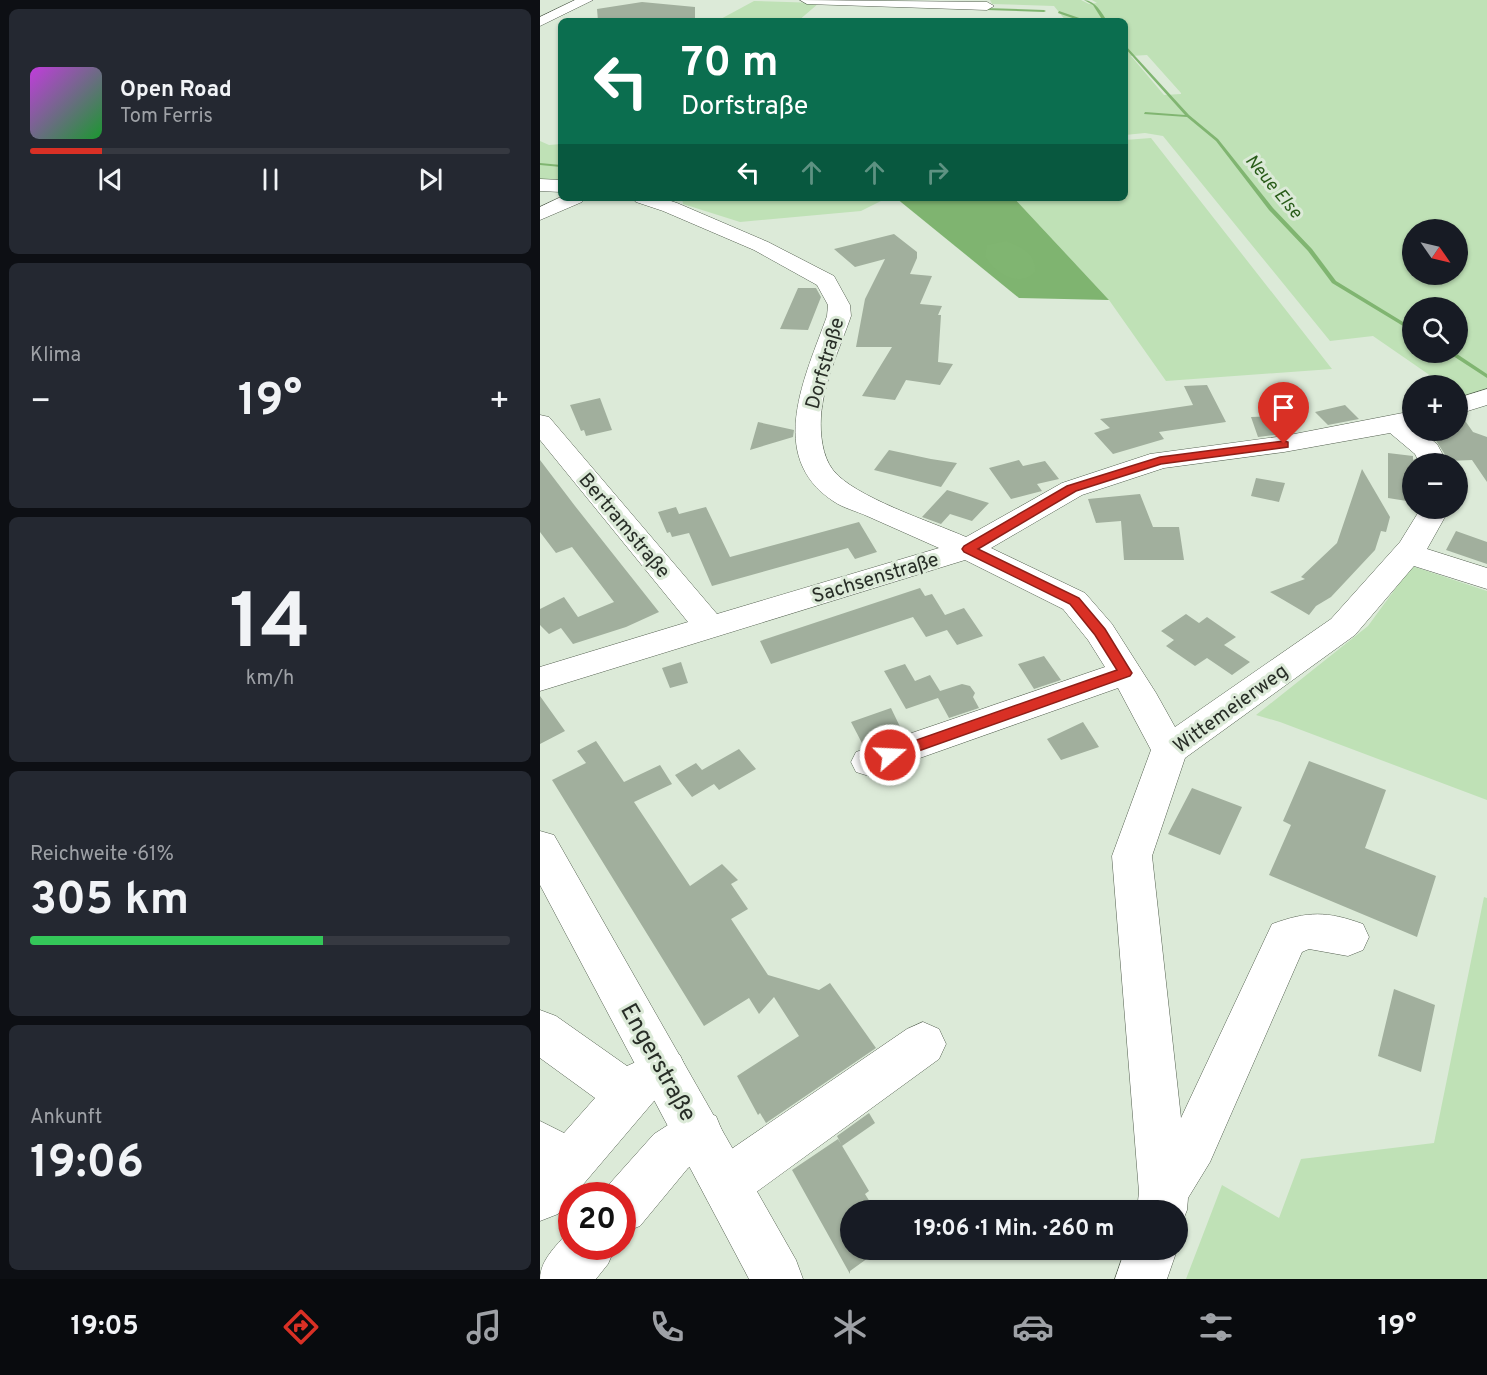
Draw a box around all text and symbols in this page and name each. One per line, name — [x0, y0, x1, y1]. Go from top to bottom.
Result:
text: 70 m — [681, 38, 779, 91]
icon: left — [582, 42, 660, 120]
text: Open Road — [120, 77, 232, 104]
text: Dorfstraße — [681, 90, 808, 124]
text: Tom Ferris — [120, 104, 213, 130]
water label: Neue Else — [1239, 150, 1307, 224]
icon: left — [732, 156, 765, 189]
icon: ahead — [795, 156, 828, 189]
icon: ahead — [858, 156, 891, 189]
icon: right — [921, 156, 954, 189]
icon: previous — [94, 163, 127, 196]
icon: pause — [254, 163, 287, 196]
icon: next — [414, 163, 447, 196]
north arrow — [1402, 219, 1468, 285]
map controls — [1402, 219, 1468, 519]
button: search — [1402, 297, 1468, 363]
street label: Dorfstraße — [800, 315, 851, 412]
text: Klima — [30, 343, 81, 369]
text: 19° — [238, 374, 302, 431]
button: + — [1402, 375, 1468, 441]
text: − — [30, 382, 51, 424]
text: + — [489, 382, 510, 424]
pin — [1258, 382, 1309, 444]
icon: arrive — [1267, 391, 1300, 424]
button: − — [1402, 453, 1468, 519]
street label: Bertramstraße — [572, 468, 675, 584]
street label: Sachsenstraße — [809, 547, 942, 611]
text: 14 — [229, 577, 311, 676]
street label: Wittemeierweg — [1169, 659, 1294, 760]
text: km/h — [246, 666, 294, 692]
position arrow — [858, 723, 922, 787]
text: Reichweite · 61% — [30, 842, 174, 868]
text: 305 km — [30, 873, 189, 930]
street label: Engerstraße — [612, 999, 702, 1127]
text: Ankunft — [30, 1105, 102, 1131]
text: 19:06 — [30, 1136, 144, 1193]
speed limit sign: 20 — [558, 1182, 636, 1260]
text: 19:06 · 1 Min. · 260 m — [914, 1216, 1114, 1243]
icon: directions — [280, 1306, 322, 1348]
icon: music — [463, 1306, 505, 1348]
icon: phone — [646, 1306, 688, 1348]
icon: climate — [829, 1306, 871, 1348]
icon: car — [1012, 1306, 1054, 1348]
icon: filters — [1195, 1306, 1237, 1348]
text: 19:05 — [71, 1310, 139, 1344]
text: 19° — [1378, 1310, 1416, 1344]

